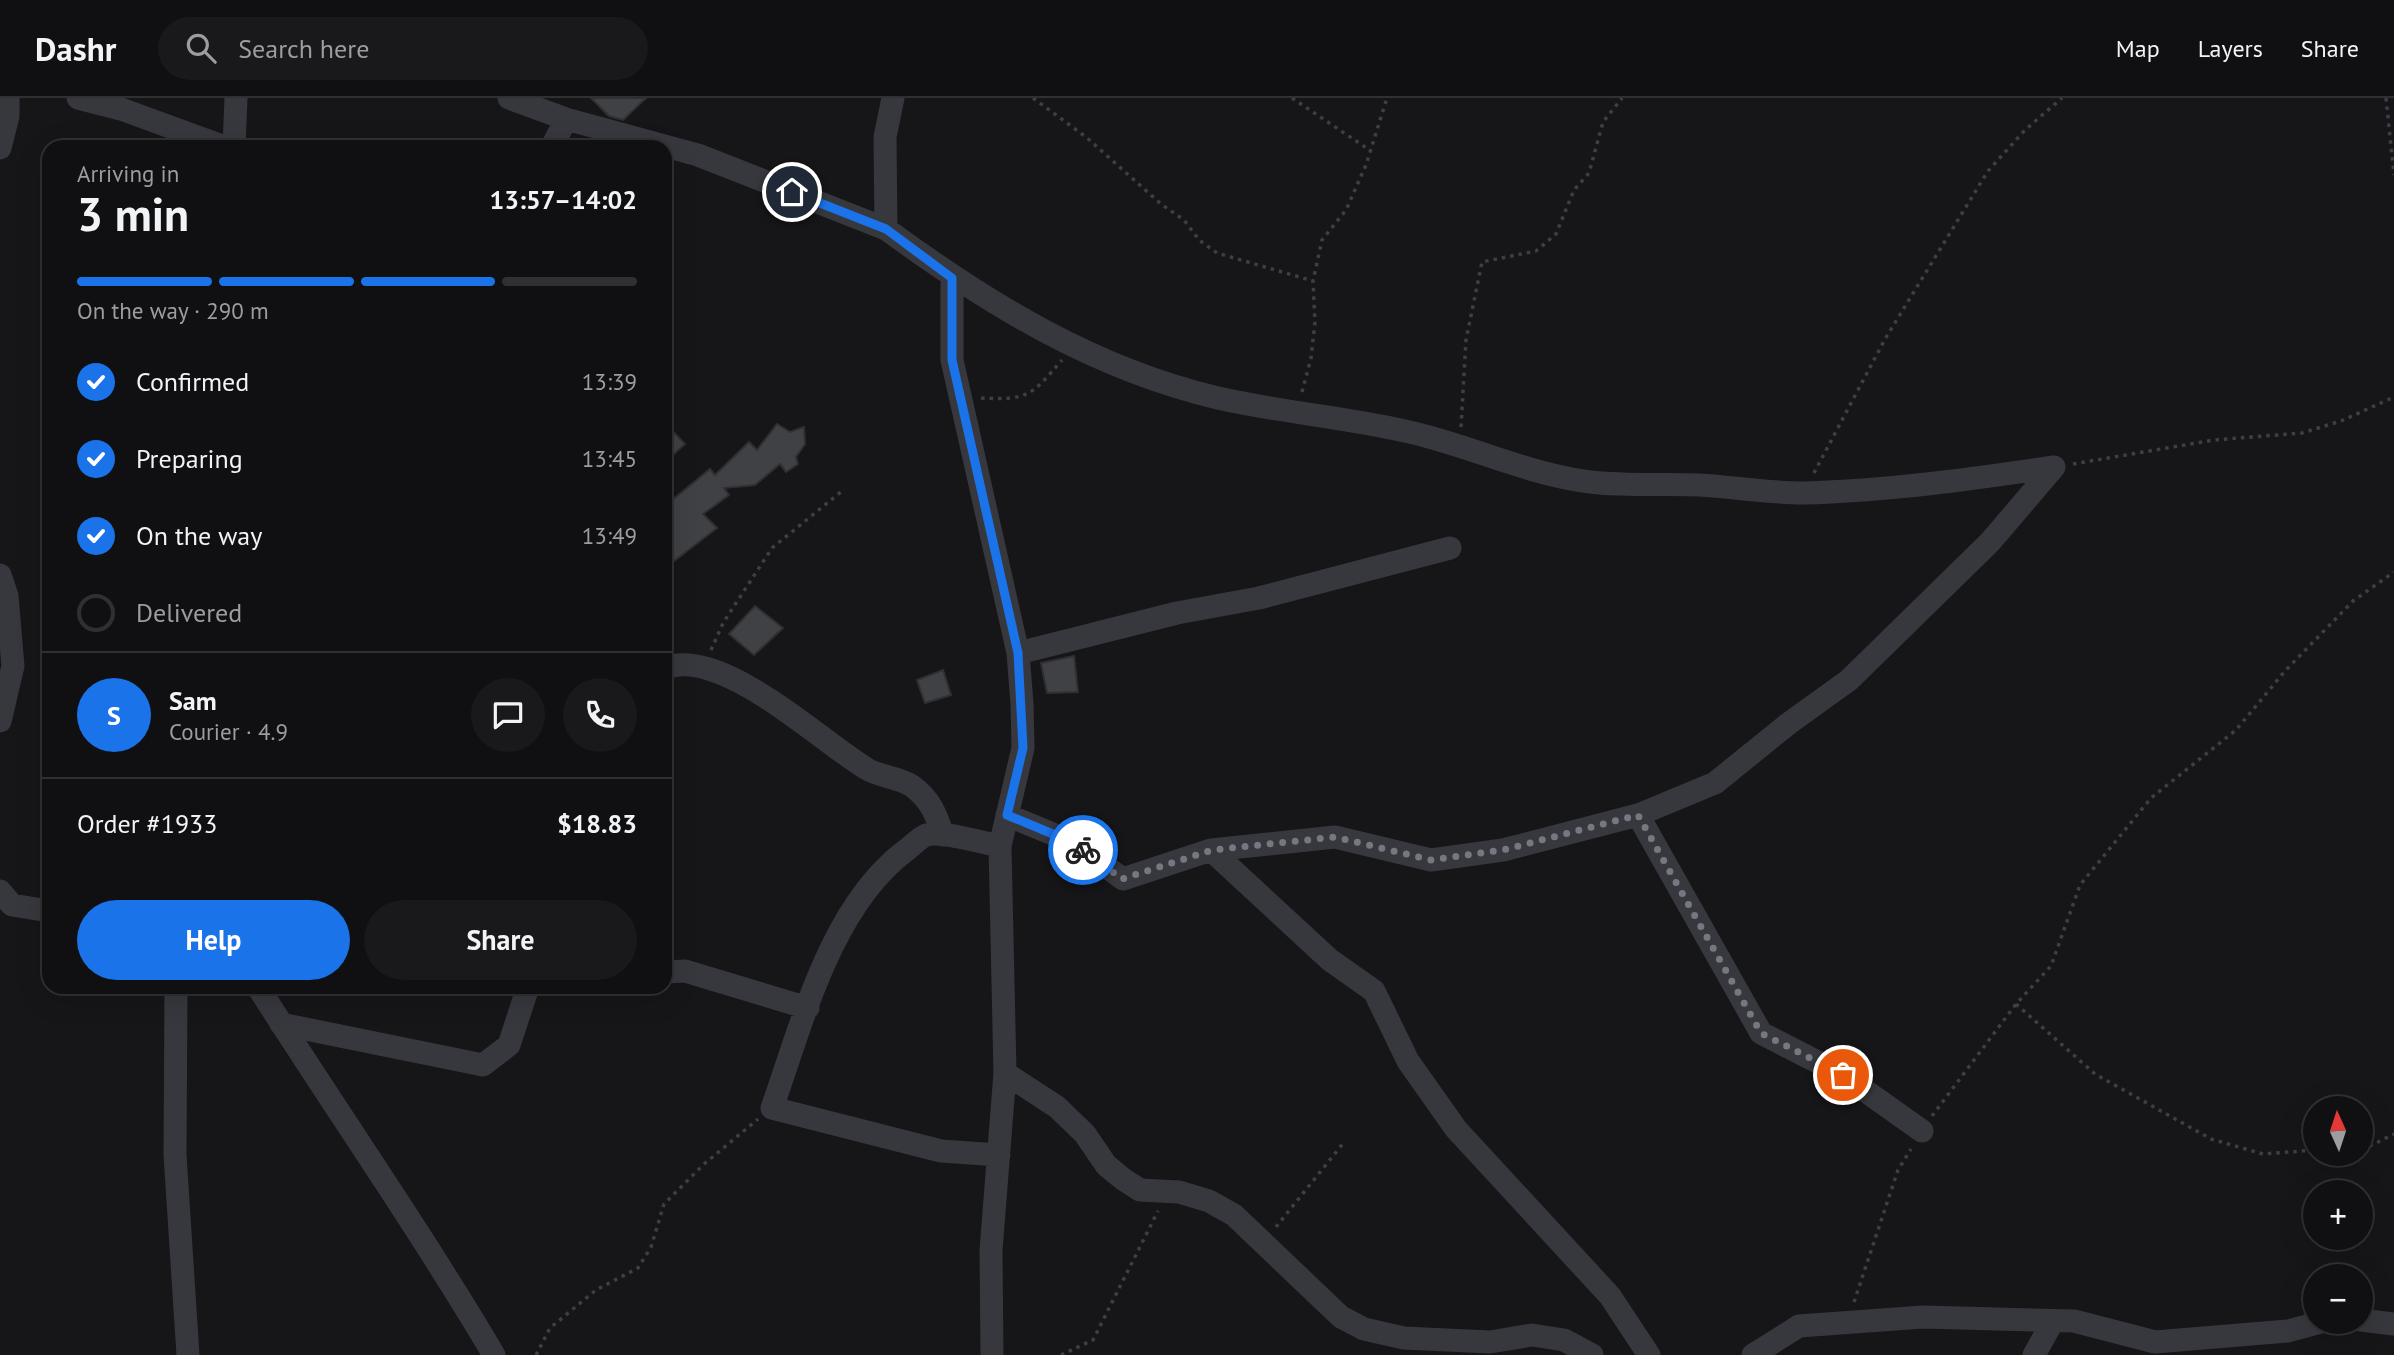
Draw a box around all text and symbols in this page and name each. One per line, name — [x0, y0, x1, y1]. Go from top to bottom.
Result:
search box — [158, 17, 648, 80]
text: Dashr — [35, 27, 116, 70]
icon: search — [182, 29, 220, 67]
text: Search here — [238, 32, 369, 65]
text: Map — [2116, 33, 2160, 64]
text: Layers — [2198, 33, 2263, 64]
text: Share — [2301, 33, 2359, 64]
text: Arriving in — [77, 159, 179, 188]
pin — [762, 162, 822, 222]
icon: home — [773, 173, 811, 211]
text: 13:57–14:02 — [490, 183, 637, 216]
text: 3 min — [77, 184, 189, 244]
text: On the way · 290 m — [77, 296, 269, 325]
icon: check — [77, 363, 115, 401]
text: Confirmed — [136, 365, 249, 398]
text: 13:39 — [582, 367, 637, 396]
icon: check — [77, 440, 115, 478]
text: Preparing — [136, 442, 243, 475]
text: 13:45 — [582, 444, 637, 473]
icon: check — [77, 517, 115, 555]
text: On the way — [136, 519, 262, 552]
text: 13:49 — [582, 521, 637, 550]
text: Delivered — [136, 596, 242, 629]
button: chat — [471, 678, 545, 752]
button: phone — [563, 678, 637, 752]
text: Sam — [169, 684, 217, 717]
text: S — [107, 699, 121, 732]
text: Courier · 4.9 — [169, 717, 288, 746]
text: Order #1933 — [77, 807, 217, 840]
text: $18.83 — [557, 807, 637, 840]
courier — [1048, 815, 1118, 885]
icon: bike — [1064, 831, 1102, 869]
button: Help — [77, 900, 350, 980]
button: Share — [364, 900, 637, 980]
pin — [1813, 1045, 1873, 1105]
icon: bag — [1824, 1056, 1862, 1094]
north arrow — [2303, 1096, 2373, 1166]
map controls — [2303, 1096, 2373, 1334]
button: + — [2303, 1180, 2373, 1250]
button: − — [2303, 1264, 2373, 1334]

